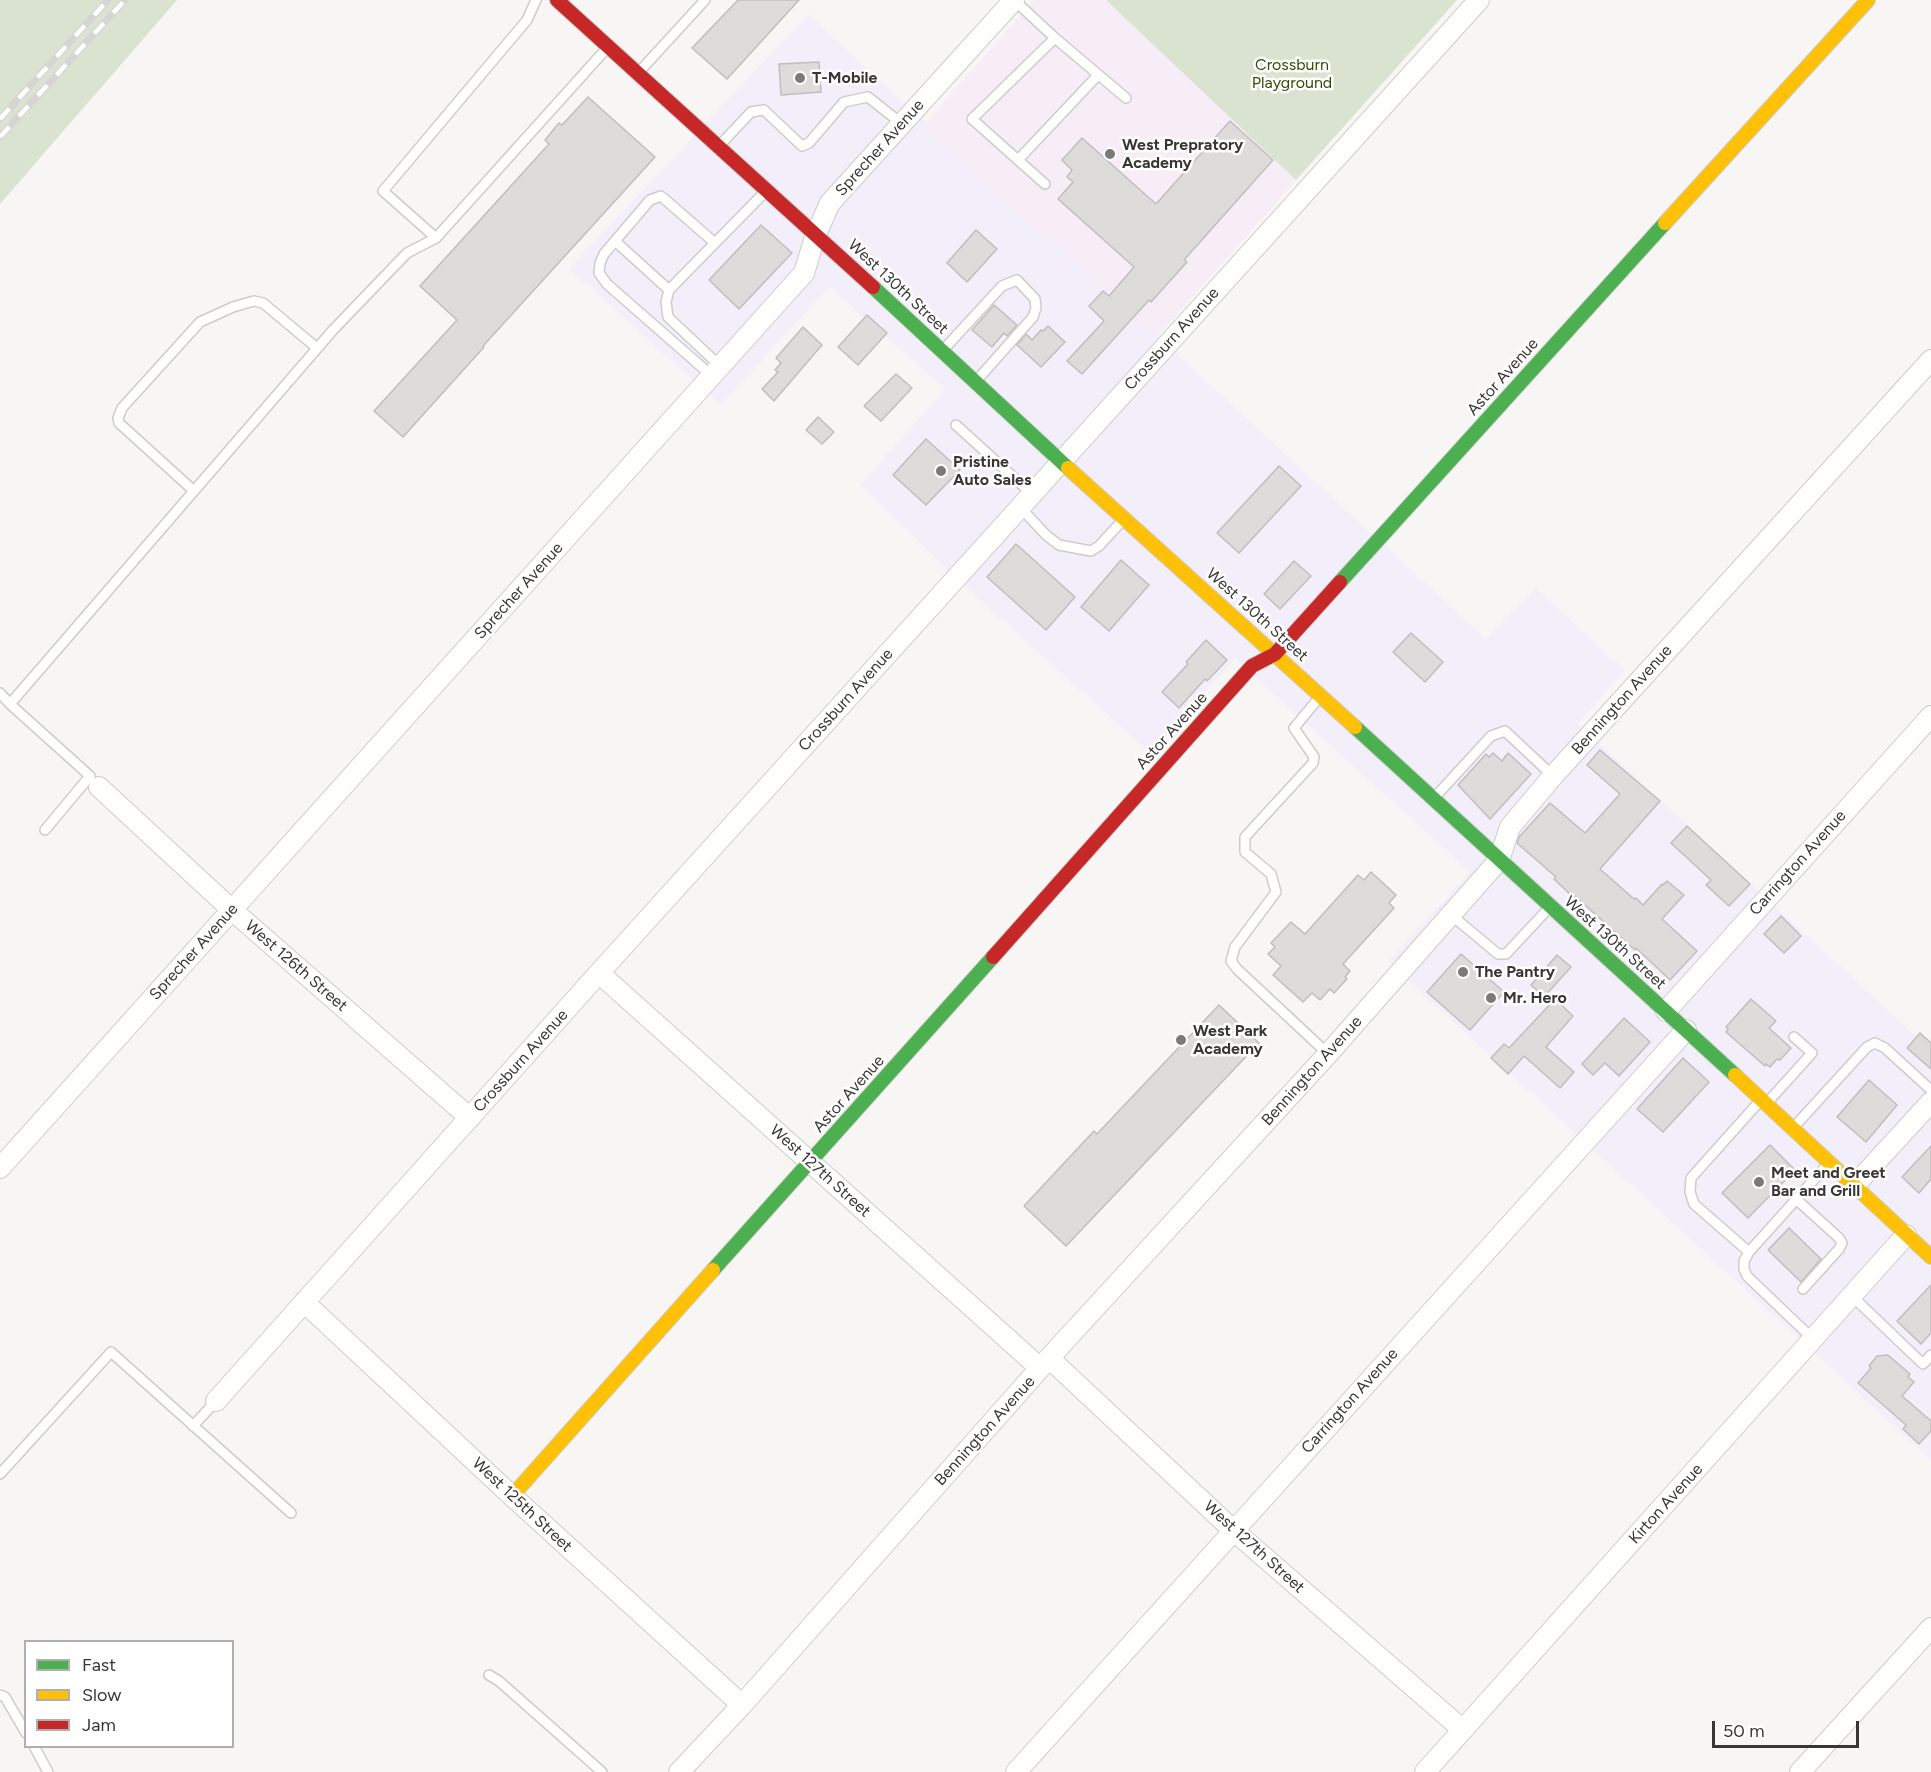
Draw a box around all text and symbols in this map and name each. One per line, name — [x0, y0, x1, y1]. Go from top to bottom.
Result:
park label: Crossburn Playground — [1252, 55, 1332, 93]
place label: T-Mobile — [812, 68, 877, 88]
marker: T-Mobile — [793, 71, 807, 85]
street label: Sprecher Avenue — [832, 96, 928, 200]
place label: West Prepratory Academy — [1122, 135, 1243, 173]
marker: West Prepratory Academy — [1103, 147, 1117, 161]
street label: West 130th Street — [844, 236, 952, 338]
street label: Crossburn Avenue — [1121, 284, 1223, 394]
street label: Astor Avenue — [1463, 335, 1543, 419]
place label: Pristine Auto Sales — [953, 452, 1031, 490]
marker: Pristine Auto Sales — [934, 464, 948, 478]
street label: Sprecher Avenue — [471, 539, 567, 643]
street label: West 130th Street — [1202, 564, 1312, 666]
street label: Bennington Avenue — [1568, 641, 1676, 759]
street label: Crossburn Avenue — [795, 645, 897, 755]
street label: Astor Avenue — [1132, 689, 1212, 773]
street label: Carrington Avenue — [1746, 806, 1850, 920]
street label: West 130th Street — [1560, 892, 1670, 994]
street label: Sprecher Avenue — [146, 900, 242, 1004]
street label: West 126th Street — [241, 916, 351, 1016]
place label: The Pantry — [1475, 962, 1555, 982]
marker: The Pantry — [1456, 965, 1470, 979]
place label: Mr. Hero — [1503, 988, 1567, 1008]
marker: Mr. Hero — [1484, 991, 1498, 1005]
street label: Crossburn Avenue — [470, 1006, 572, 1116]
street label: Bennington Avenue — [1258, 1012, 1366, 1130]
place label: West Park Academy — [1193, 1021, 1267, 1059]
marker: West Park Academy — [1174, 1033, 1188, 1047]
street label: Astor Avenue — [809, 1052, 889, 1136]
street label: West 127th Street — [766, 1121, 874, 1221]
place label: Meet and Greet Bar and Grill — [1771, 1163, 1886, 1201]
marker: Meet and Greet Bar and Grill — [1752, 1175, 1766, 1189]
street label: Carrington Avenue — [1298, 1344, 1402, 1458]
street label: Bennington Avenue — [931, 1372, 1039, 1490]
street label: West 125th Street — [468, 1454, 576, 1556]
street label: Kirton Avenue — [1625, 1460, 1707, 1548]
street label: West 127th Street — [1200, 1497, 1308, 1597]
legend — [24, 1640, 234, 1748]
text: Fast — [82, 1654, 116, 1676]
text: Slow — [82, 1684, 121, 1706]
scale bar — [1715, 1709, 1862, 1747]
text: Jam — [82, 1714, 116, 1736]
text: 50 m — [1723, 1720, 1765, 1742]

